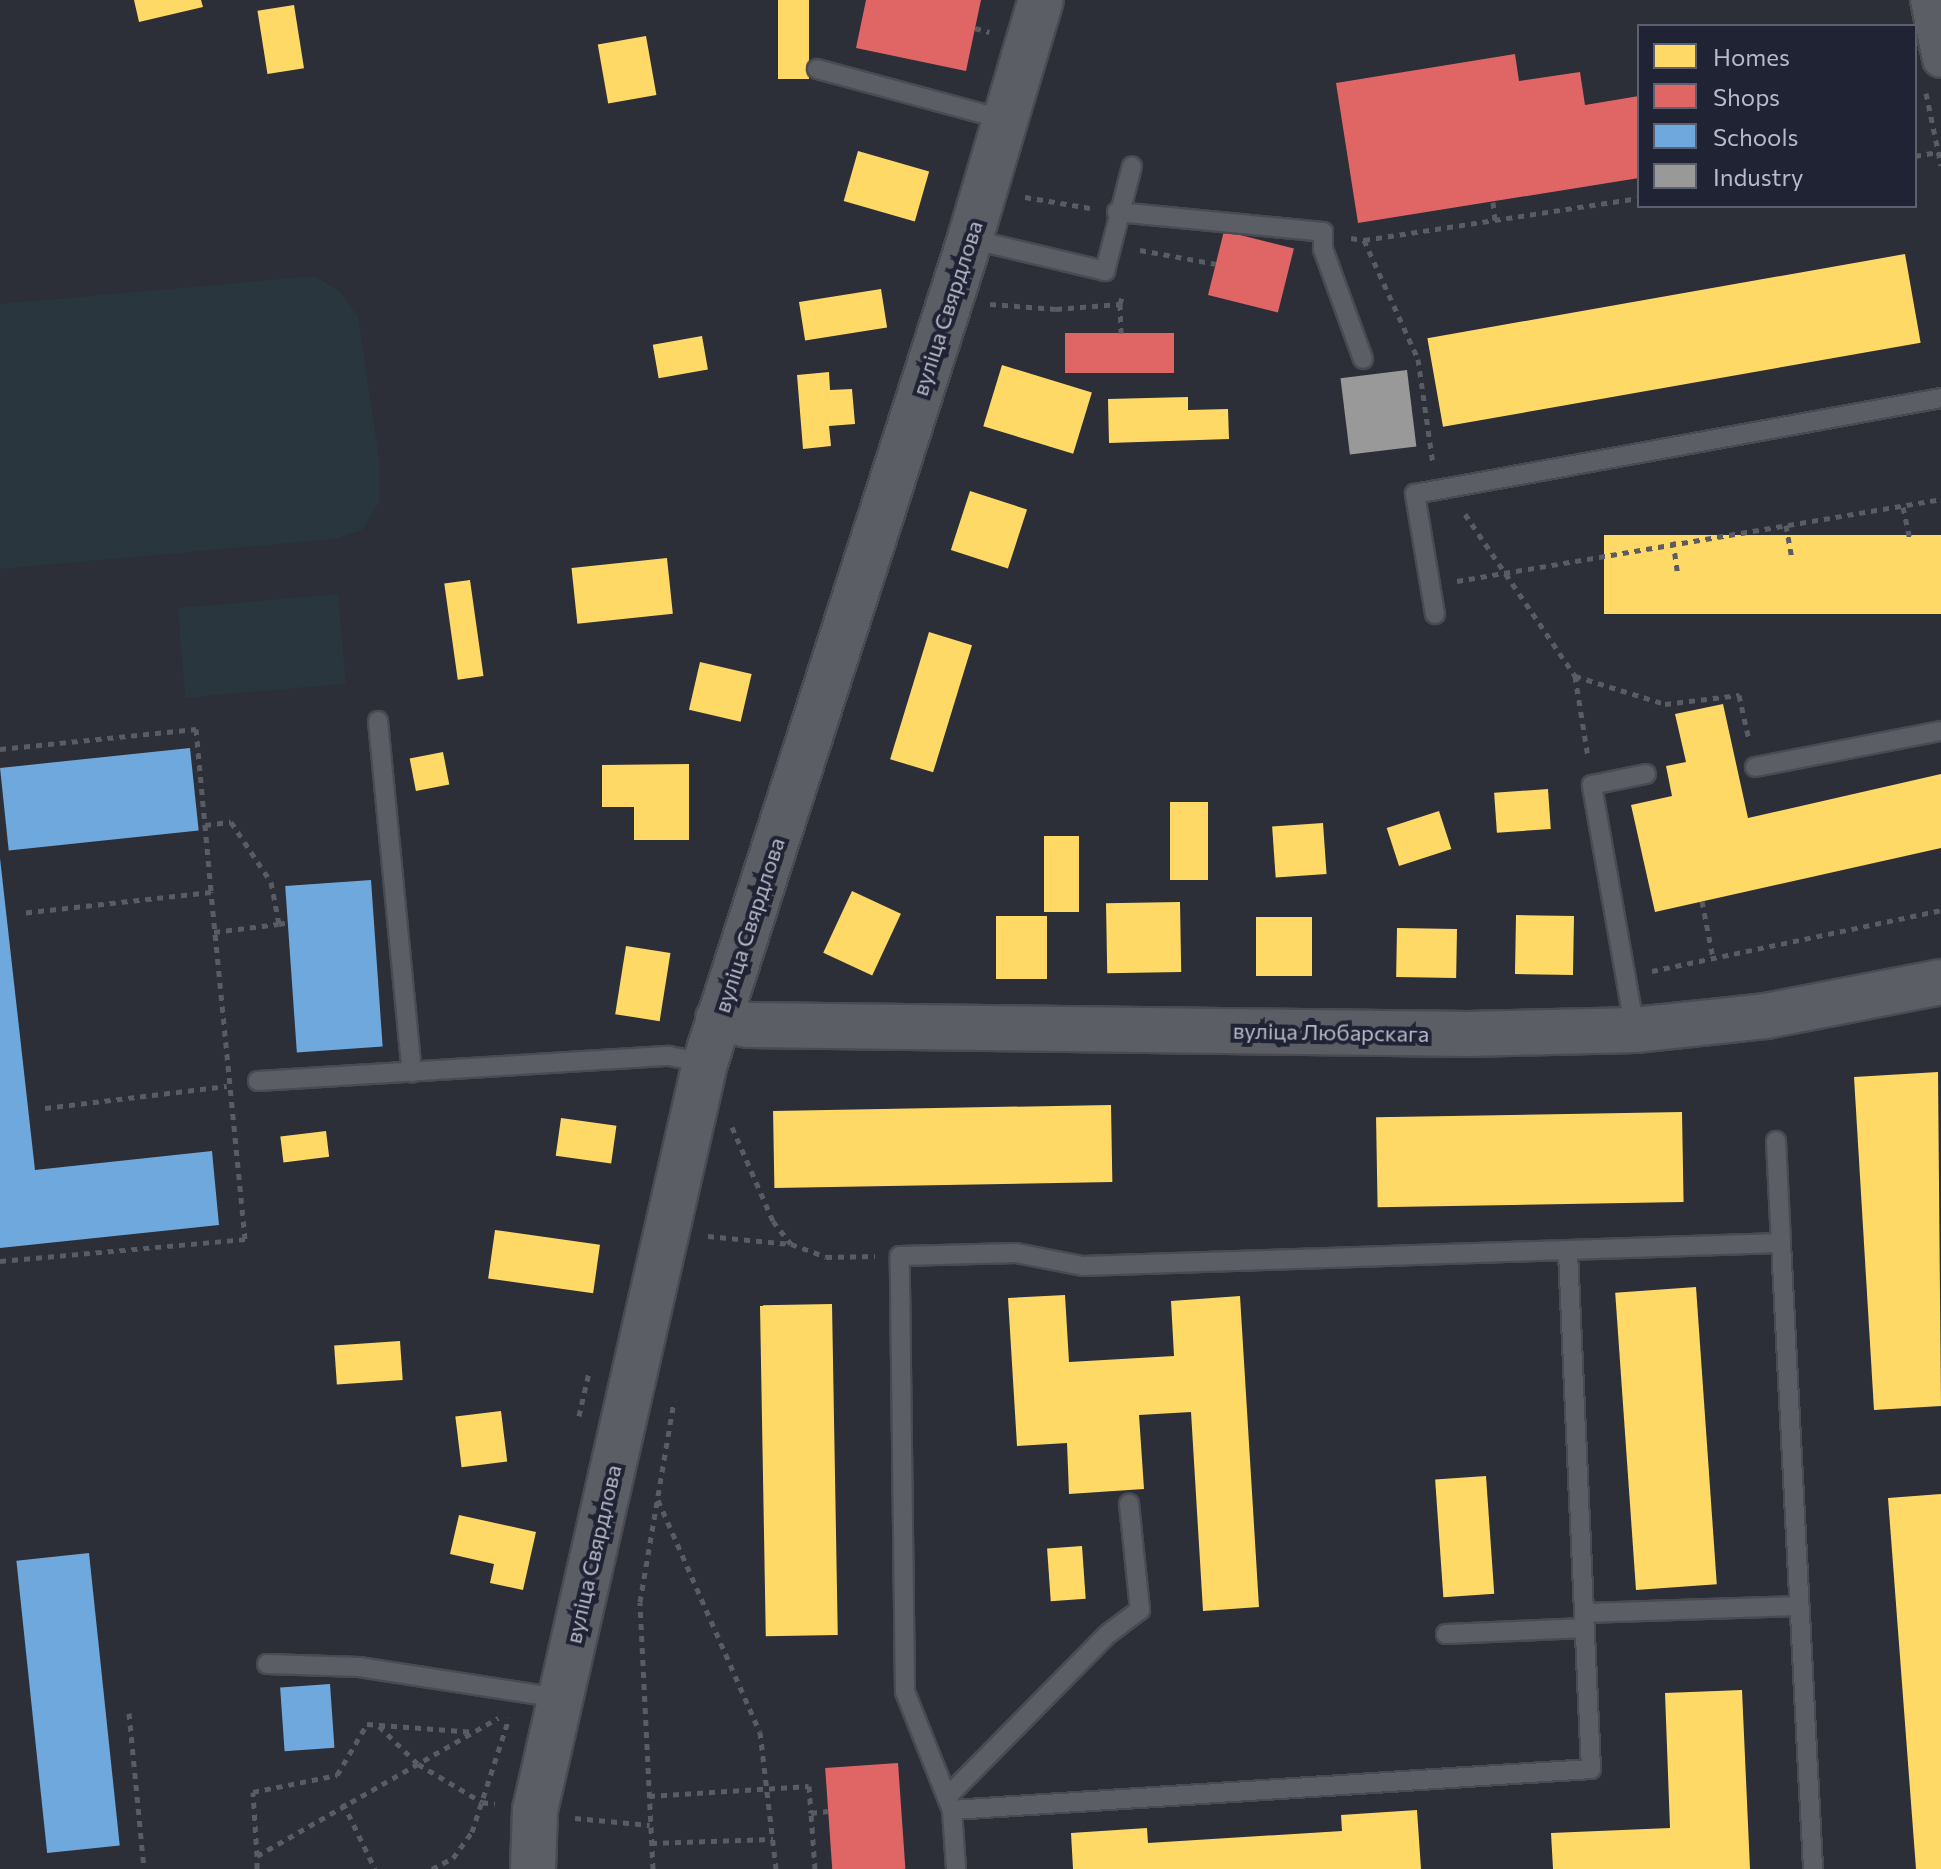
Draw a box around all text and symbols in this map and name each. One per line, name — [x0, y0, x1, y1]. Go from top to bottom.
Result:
legend — [1637, 24, 1917, 208]
text: Homes — [1713, 42, 1790, 71]
text: Shops — [1713, 82, 1780, 111]
text: Schools — [1713, 122, 1798, 151]
text: Industry — [1713, 162, 1803, 191]
street label: вуліца Свярдлова — [906, 217, 988, 399]
street label: вуліца Свярдлова — [708, 834, 790, 1016]
street label: вуліца Любарскага — [1233, 1017, 1429, 1047]
street label: вуліца Свярдлова — [560, 1462, 626, 1646]

